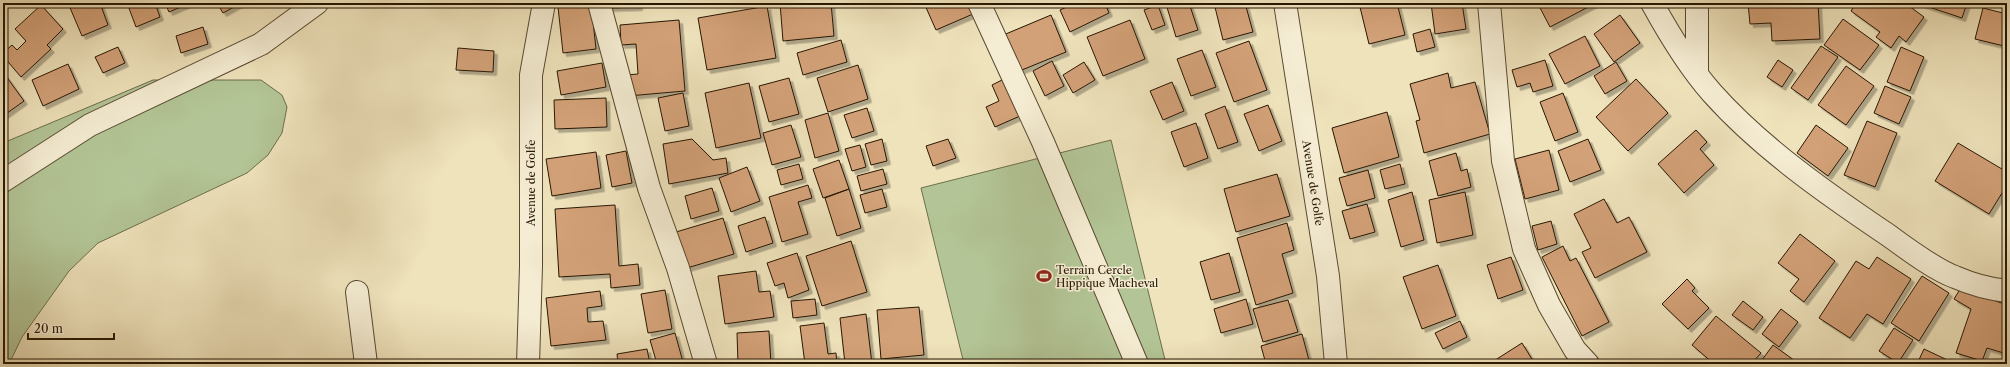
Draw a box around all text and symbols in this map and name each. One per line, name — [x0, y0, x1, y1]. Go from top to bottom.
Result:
street label: Avenue de Golfe — [1299, 138, 1327, 227]
street label: Avenue de Golfe — [524, 140, 538, 227]
place label: Terrain Cercle Hippique Macheval — [1056, 263, 1159, 290]
sports icon: Terrain Cercle Hippique Macheval — [1035, 267, 1053, 285]
scale bar — [28, 315, 114, 341]
text: 20 m — [34, 321, 63, 336]

